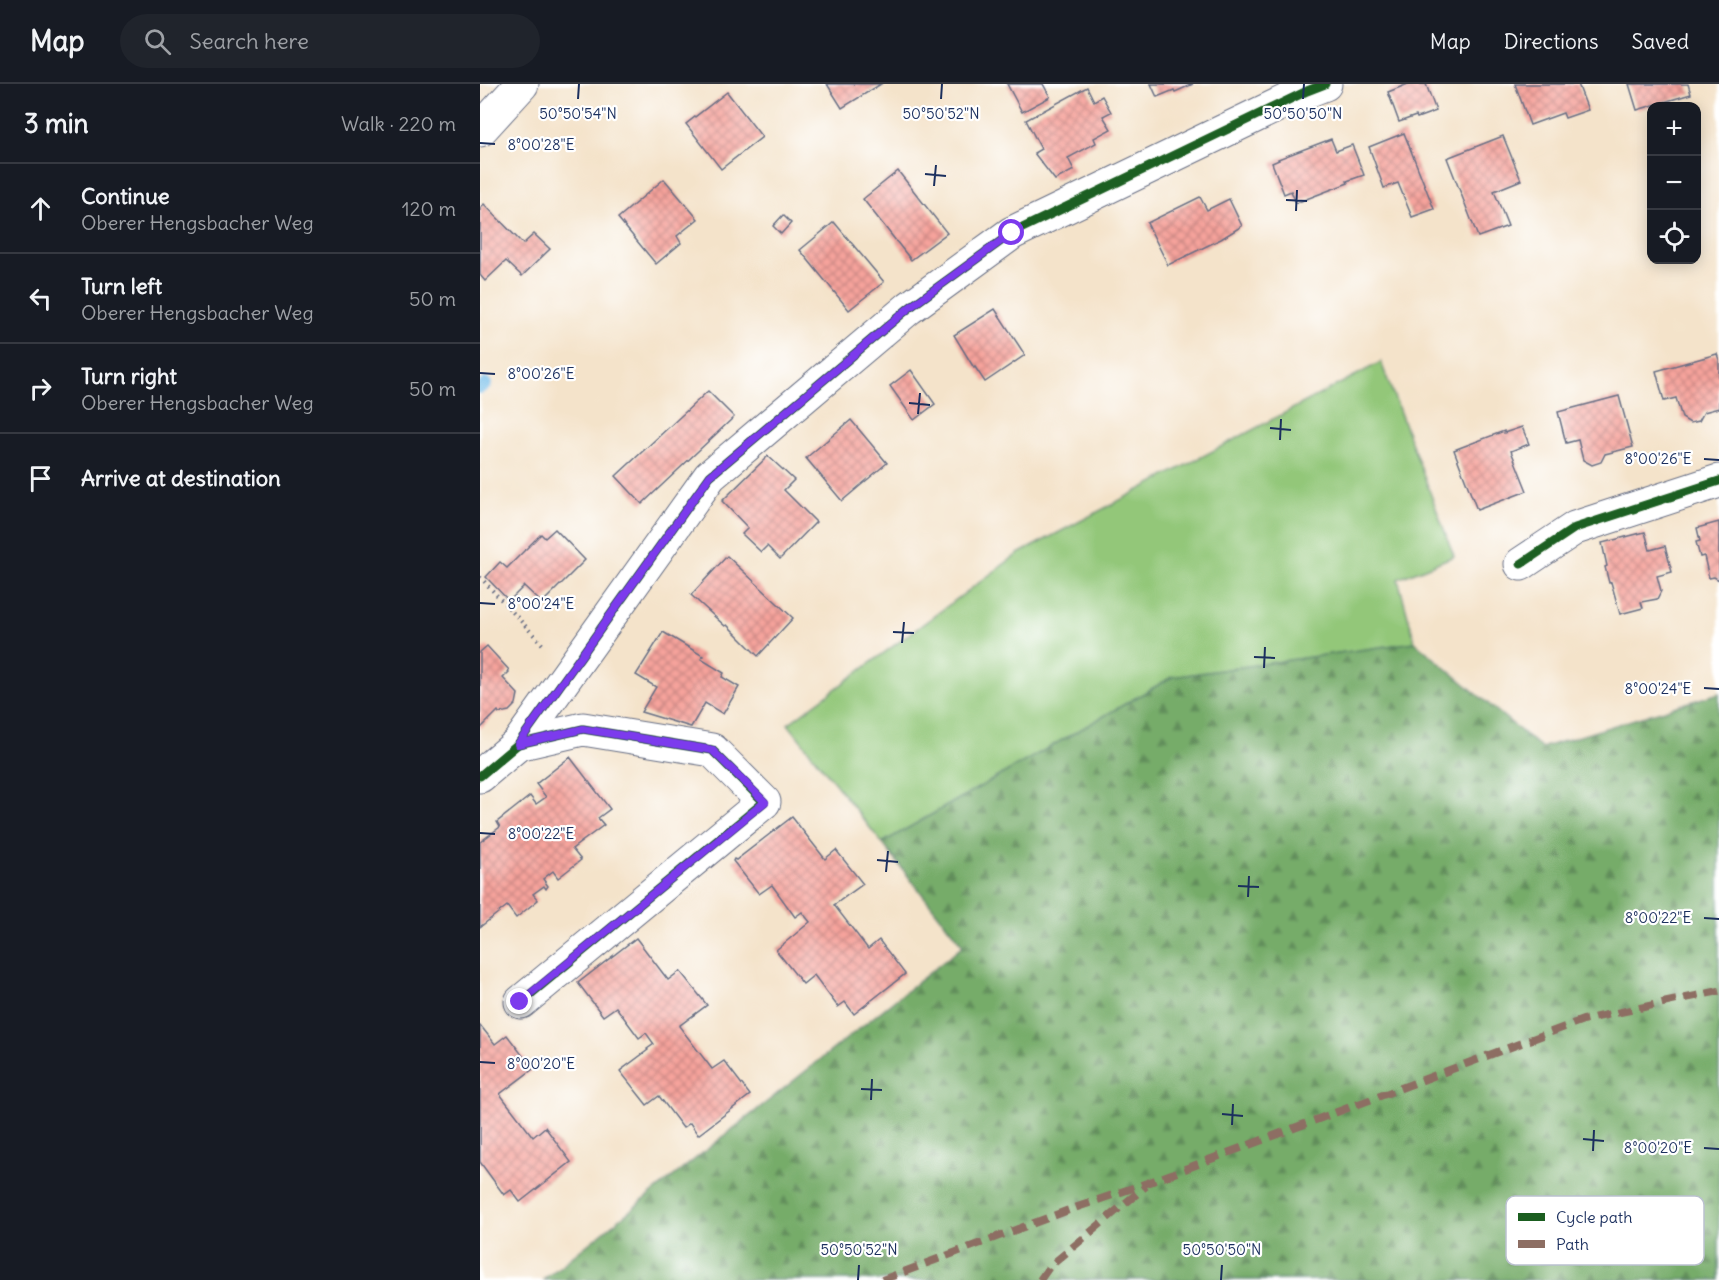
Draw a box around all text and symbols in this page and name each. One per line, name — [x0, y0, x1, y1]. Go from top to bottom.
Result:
search box — [120, 14, 540, 68]
text: Map — [30, 23, 84, 59]
icon: search — [141, 25, 174, 58]
text: Search here — [189, 27, 309, 55]
text: Map — [1430, 28, 1471, 55]
text: Directions — [1504, 28, 1598, 55]
text: Saved — [1631, 28, 1689, 55]
map controls — [1647, 102, 1701, 264]
button: + — [1647, 102, 1701, 156]
text: 50°50'54"N — [539, 104, 617, 123]
text: 50°50'52"N — [902, 104, 980, 123]
text: 50°50'50"N — [1264, 104, 1342, 123]
text: 3 min — [24, 107, 89, 140]
text: Walk · 220 m — [341, 111, 456, 136]
text: 8°00'28"E — [507, 135, 575, 154]
button: − — [1647, 156, 1701, 210]
text: Continue — [81, 182, 170, 210]
icon: ahead — [24, 192, 57, 225]
text: 120 m — [402, 196, 456, 221]
text: Oberer Hengsbacher Weg — [81, 210, 314, 235]
button: locate — [1647, 210, 1701, 264]
route start — [998, 219, 1024, 245]
text: Turn left — [81, 272, 162, 300]
icon: left — [24, 282, 57, 315]
text: 50 m — [409, 286, 456, 311]
text: Oberer Hengsbacher Weg — [81, 300, 314, 325]
text: Turn right — [81, 362, 177, 390]
text: 8°00'26"E — [507, 364, 575, 383]
icon: right — [24, 372, 57, 405]
text: 50 m — [409, 376, 456, 401]
text: Oberer Hengsbacher Weg — [81, 390, 314, 415]
text: 8°00'26"E — [1624, 449, 1692, 468]
icon: arrive — [24, 462, 57, 495]
text: Arrive at destination — [81, 464, 281, 492]
text: 8°00'24"E — [508, 594, 575, 613]
text: 8°00'24"E — [1625, 679, 1692, 698]
text: 8°00'22"E — [508, 824, 574, 843]
text: 8°00'22"E — [1625, 908, 1691, 927]
route end — [506, 988, 532, 1014]
text: 8°00'20"E — [507, 1054, 575, 1073]
text: 8°00'20"E — [1624, 1138, 1692, 1157]
legend — [1506, 1196, 1704, 1265]
text: Cycle path — [1556, 1207, 1632, 1227]
text: Path — [1556, 1234, 1589, 1254]
text: 50°50'52"N — [820, 1240, 898, 1259]
text: 50°50'50"N — [1183, 1240, 1261, 1259]

